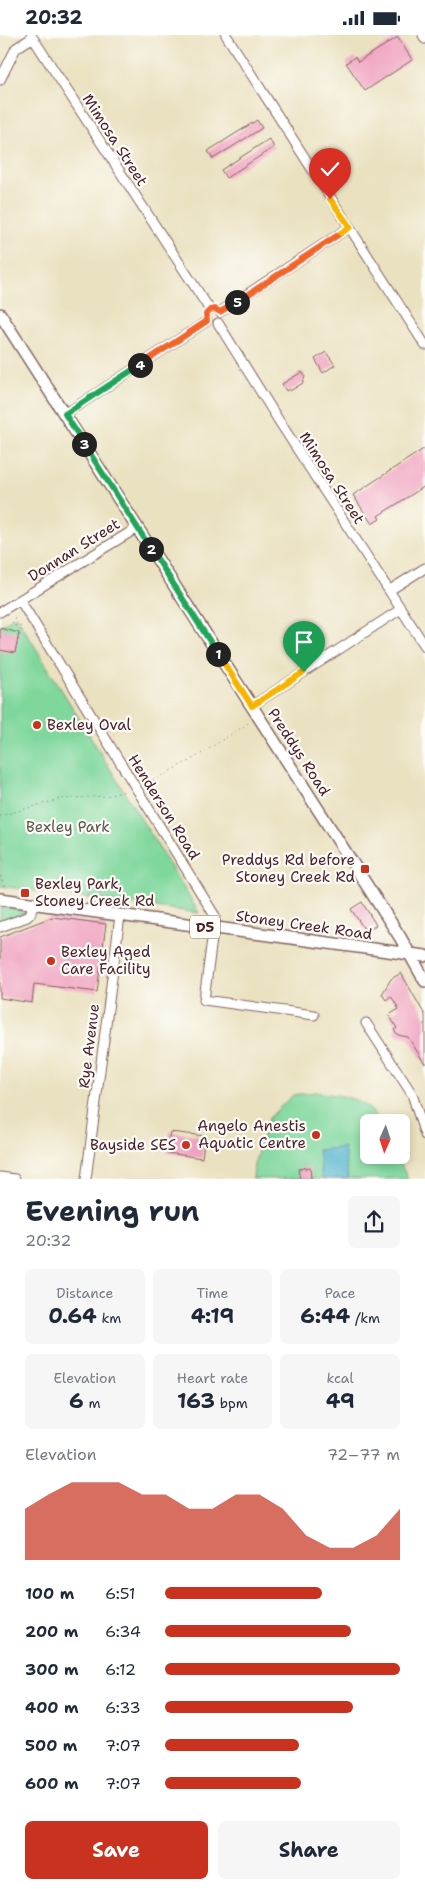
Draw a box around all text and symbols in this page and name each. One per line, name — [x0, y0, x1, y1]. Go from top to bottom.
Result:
text: 20:32 — [25, 5, 83, 30]
street label: Mimosa Street — [78, 90, 152, 190]
pin — [309, 148, 351, 199]
icon: check — [316, 155, 344, 183]
pin: 5 — [224, 289, 250, 315]
text: 5 — [233, 293, 242, 311]
pin: 4 — [128, 353, 152, 377]
text: 4 — [136, 356, 145, 374]
street label: Mimosa Street — [295, 428, 369, 528]
pin: 3 — [72, 431, 96, 457]
text: 3 — [80, 435, 89, 453]
street label: Donnan Street — [24, 514, 124, 586]
pin: 2 — [138, 537, 164, 561]
text: 2 — [147, 540, 156, 558]
pin — [283, 621, 325, 672]
icon: arrive — [290, 628, 318, 656]
pin: 1 — [206, 641, 230, 667]
text: 1 — [215, 645, 222, 663]
street label: Preddys Road — [263, 704, 335, 800]
place label: Bexley Oval — [47, 715, 132, 735]
marker: Bexley Oval — [31, 719, 43, 731]
street label: Henderson Road — [124, 751, 205, 864]
park label: Bexley Park — [26, 817, 110, 837]
place label: Preddys Rd before Stoney Creek Rd — [222, 850, 355, 887]
marker: Preddys Rd before Stoney Creek Rd — [359, 863, 371, 875]
place label: Bexley Park, Stoney Creek Rd — [35, 874, 155, 911]
marker: Bexley Park, Stoney Creek Rd — [19, 887, 31, 899]
street label: Stoney Creek Road — [234, 906, 374, 945]
road number: D5 — [190, 915, 220, 939]
place label: Bexley Aged Care Facility — [61, 942, 151, 979]
marker: Bexley Aged Care Facility — [45, 955, 57, 967]
street label: Rye Avenue — [74, 1003, 104, 1089]
north arrow — [360, 1114, 410, 1164]
map controls — [360, 1114, 410, 1164]
place label: Angelo Anestis Aquatic Centre — [197, 1116, 306, 1153]
marker: Angelo Anestis Aquatic Centre — [310, 1129, 322, 1141]
place label: Bayside SES — [90, 1135, 176, 1155]
marker: Bayside SES — [180, 1139, 192, 1151]
text: Evening run — [25, 1192, 200, 1230]
button: share — [348, 1196, 400, 1248]
text: 20:32 — [25, 1230, 71, 1251]
text: Distance — [56, 1284, 114, 1302]
text: Time — [196, 1284, 229, 1302]
text: Pace — [325, 1284, 356, 1302]
text: 0.64 — [48, 1302, 97, 1330]
text: 4:19 — [191, 1302, 234, 1330]
text: 6:44 — [300, 1302, 350, 1330]
text: km — [97, 1309, 121, 1327]
text: /km — [350, 1309, 380, 1327]
text: Elevation — [53, 1369, 116, 1387]
text: Heart rate — [177, 1369, 248, 1387]
text: kcal — [327, 1369, 354, 1387]
text: 6 — [69, 1387, 84, 1415]
text: 163 — [177, 1387, 215, 1415]
text: 49 — [326, 1387, 355, 1415]
text: m — [84, 1394, 101, 1412]
text: bpm — [215, 1394, 248, 1412]
text: Elevation — [25, 1444, 97, 1465]
text: 72–77 m — [327, 1444, 400, 1465]
text: 100 m — [25, 1583, 74, 1604]
text: 6:51 — [105, 1583, 135, 1604]
text: 200 m — [25, 1621, 78, 1642]
text: 6:34 — [105, 1621, 141, 1642]
text: 300 m — [25, 1659, 79, 1680]
text: 6:12 — [105, 1659, 136, 1680]
text: 400 m — [25, 1697, 79, 1718]
text: 6:33 — [105, 1697, 141, 1718]
text: 500 m — [25, 1735, 77, 1756]
text: 7:07 — [105, 1735, 141, 1756]
text: 600 m — [25, 1773, 79, 1794]
text: 7:07 — [105, 1773, 141, 1794]
button: Save — [25, 1821, 208, 1879]
button: Share — [218, 1821, 400, 1879]

